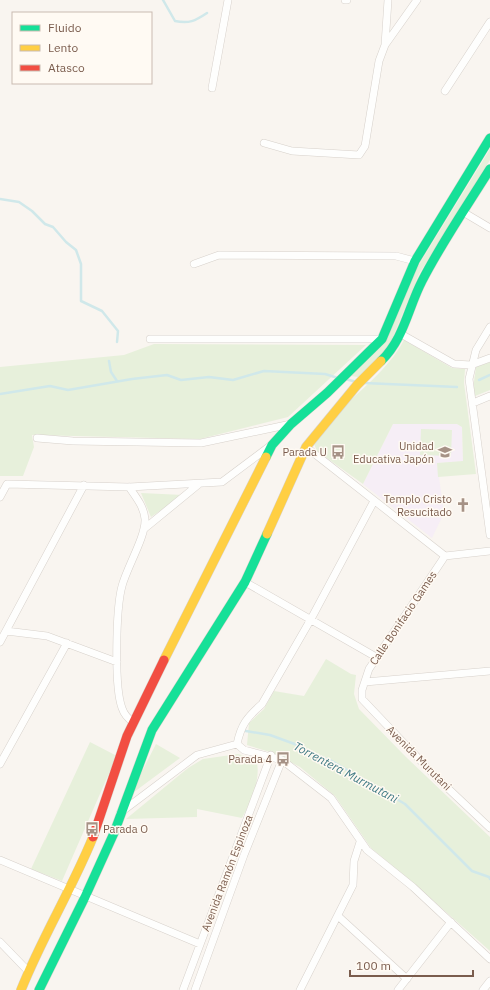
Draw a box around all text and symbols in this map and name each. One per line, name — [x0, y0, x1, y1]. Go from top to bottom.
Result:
legend — [12, 12, 152, 84]
text: Fluido — [48, 20, 82, 35]
text: Lento — [48, 40, 78, 55]
text: Atasco — [48, 60, 85, 75]
place label: Unidad Educativa Japón — [353, 439, 434, 466]
bus stop icon: Parada U — [330, 444, 346, 460]
school or university icon: Unidad Educativa Japón — [437, 444, 453, 460]
place label: Parada U — [282, 445, 327, 459]
place label: Templo Cristo Resucitado — [384, 492, 452, 519]
church icon: Templo Cristo Resucitado — [455, 497, 471, 513]
street label: Calle Bonifacio Games — [366, 568, 440, 668]
street label: Avenida Murutani — [384, 723, 454, 793]
water label: Torrentera Murmutani — [291, 738, 402, 806]
bus stop icon: Parada 4 — [275, 751, 291, 767]
place label: Parada 4 — [228, 752, 272, 766]
street label: Avenida Ramón Espinoza — [198, 813, 256, 933]
bus stop icon: Parada O — [84, 821, 100, 837]
place label: Parada O — [103, 822, 148, 836]
scale bar — [350, 952, 473, 978]
text: 100 m — [356, 958, 391, 973]

